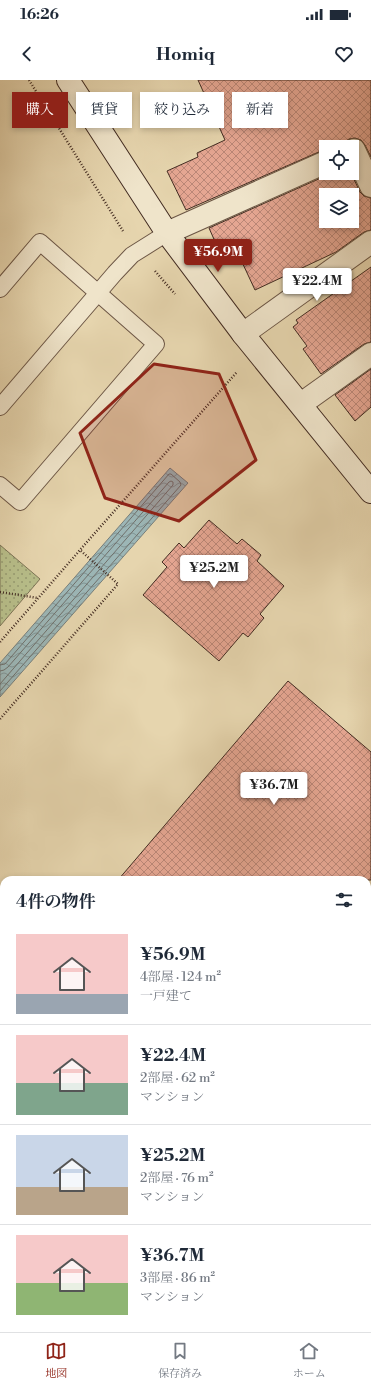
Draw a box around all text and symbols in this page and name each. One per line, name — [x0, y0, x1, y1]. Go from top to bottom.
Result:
text: 16:26 — [20, 5, 59, 24]
icon: back — [16, 43, 38, 65]
text: Homiq — [156, 43, 215, 66]
icon: heart — [333, 43, 355, 65]
chip: 購入 — [12, 92, 68, 128]
chip: 賃貸 — [76, 92, 132, 128]
chip: 絞り込み — [140, 92, 224, 128]
chip: 新着 — [232, 92, 288, 128]
map controls — [319, 140, 359, 228]
button: locate — [319, 140, 359, 180]
button: layers — [319, 188, 359, 228]
pin: ¥56.9M — [185, 239, 251, 273]
text: ¥56.9M — [193, 244, 243, 260]
pin: ¥22.4M — [284, 268, 350, 302]
text: ¥22.4M — [292, 273, 342, 289]
pin: ¥25.2M — [181, 555, 247, 589]
text: ¥25.2M — [189, 560, 239, 576]
pin: ¥36.7M — [241, 772, 307, 806]
text: ¥36.7M — [249, 777, 299, 793]
icon: filters — [333, 889, 355, 911]
text: 4件の物件 — [16, 891, 95, 913]
text: ¥56.9M — [140, 944, 205, 966]
icon: home — [48, 950, 96, 998]
text: 4部屋 · 124 m² — [140, 969, 221, 985]
text: 一戸建て — [140, 988, 192, 1004]
text: ¥22.4M — [140, 1045, 206, 1067]
icon: home — [48, 1051, 96, 1099]
text: 2部屋 · 62 m² — [140, 1070, 215, 1086]
text: マンション — [140, 1089, 204, 1105]
text: ¥25.2M — [140, 1145, 205, 1167]
icon: home — [48, 1151, 96, 1199]
text: 2部屋 · 76 m² — [140, 1170, 214, 1186]
text: マンション — [140, 1189, 204, 1205]
text: ¥36.7M — [140, 1245, 204, 1267]
icon: home — [48, 1251, 96, 1299]
text: 3部屋 · 86 m² — [140, 1270, 215, 1286]
text: マンション — [140, 1289, 204, 1305]
tab: 地図 — [45, 1340, 67, 1381]
tab: 保存済み — [158, 1340, 202, 1381]
tab: ホーム — [293, 1340, 326, 1381]

